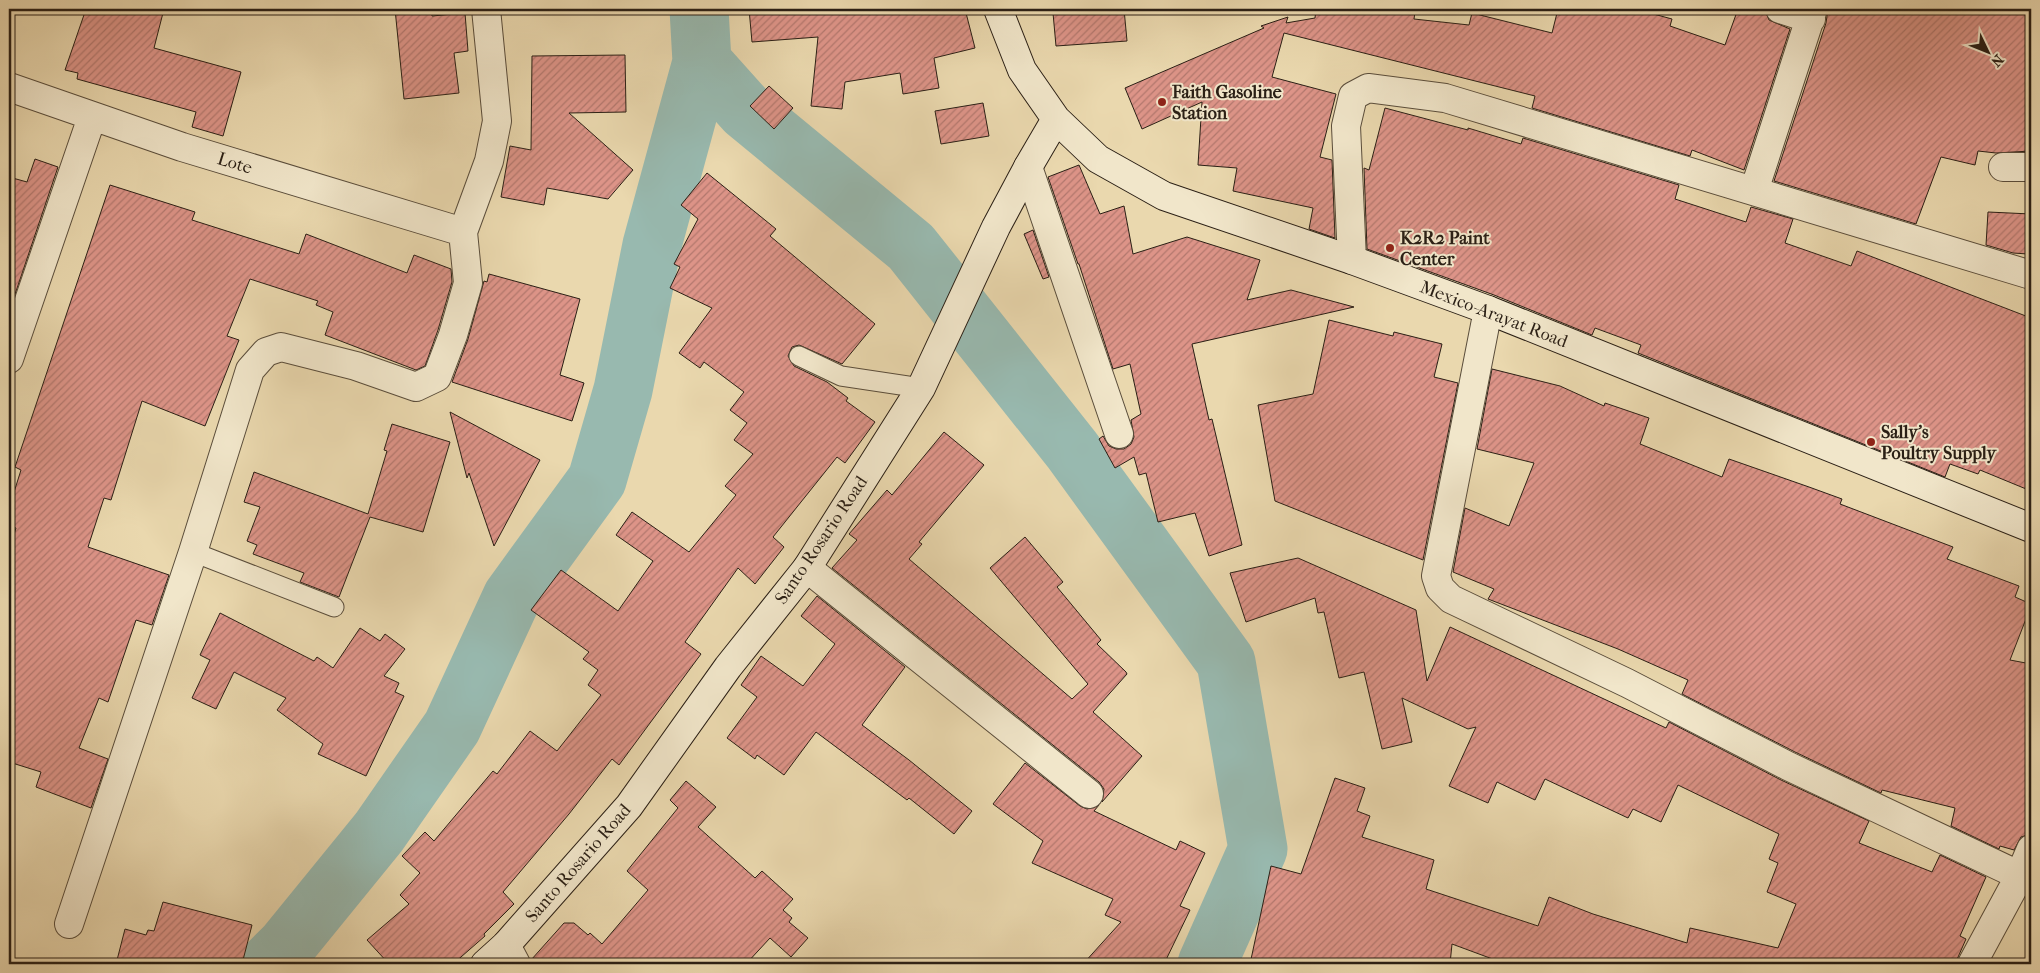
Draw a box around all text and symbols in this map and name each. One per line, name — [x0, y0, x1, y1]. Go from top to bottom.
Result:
north arrow — [1962, 28, 2012, 78]
text: N — [1987, 51, 2007, 70]
place label: Faith Gasoline Station — [1171, 82, 1282, 124]
marker: Faith Gasoline Station — [1156, 96, 1168, 108]
street label: Lote — [215, 148, 255, 179]
place label: K2R2 Paint Center — [1400, 228, 1490, 270]
marker: K2R2 Paint Center — [1384, 242, 1396, 254]
street label: Mexico-Arayat Road — [1417, 277, 1571, 352]
place label: Sally's Poultry Supply — [1881, 422, 1997, 464]
marker: Sally's Poultry Supply — [1865, 436, 1877, 448]
street label: Santo Rosario Road — [771, 472, 872, 608]
street label: Santo Rosario Road — [521, 800, 636, 927]

